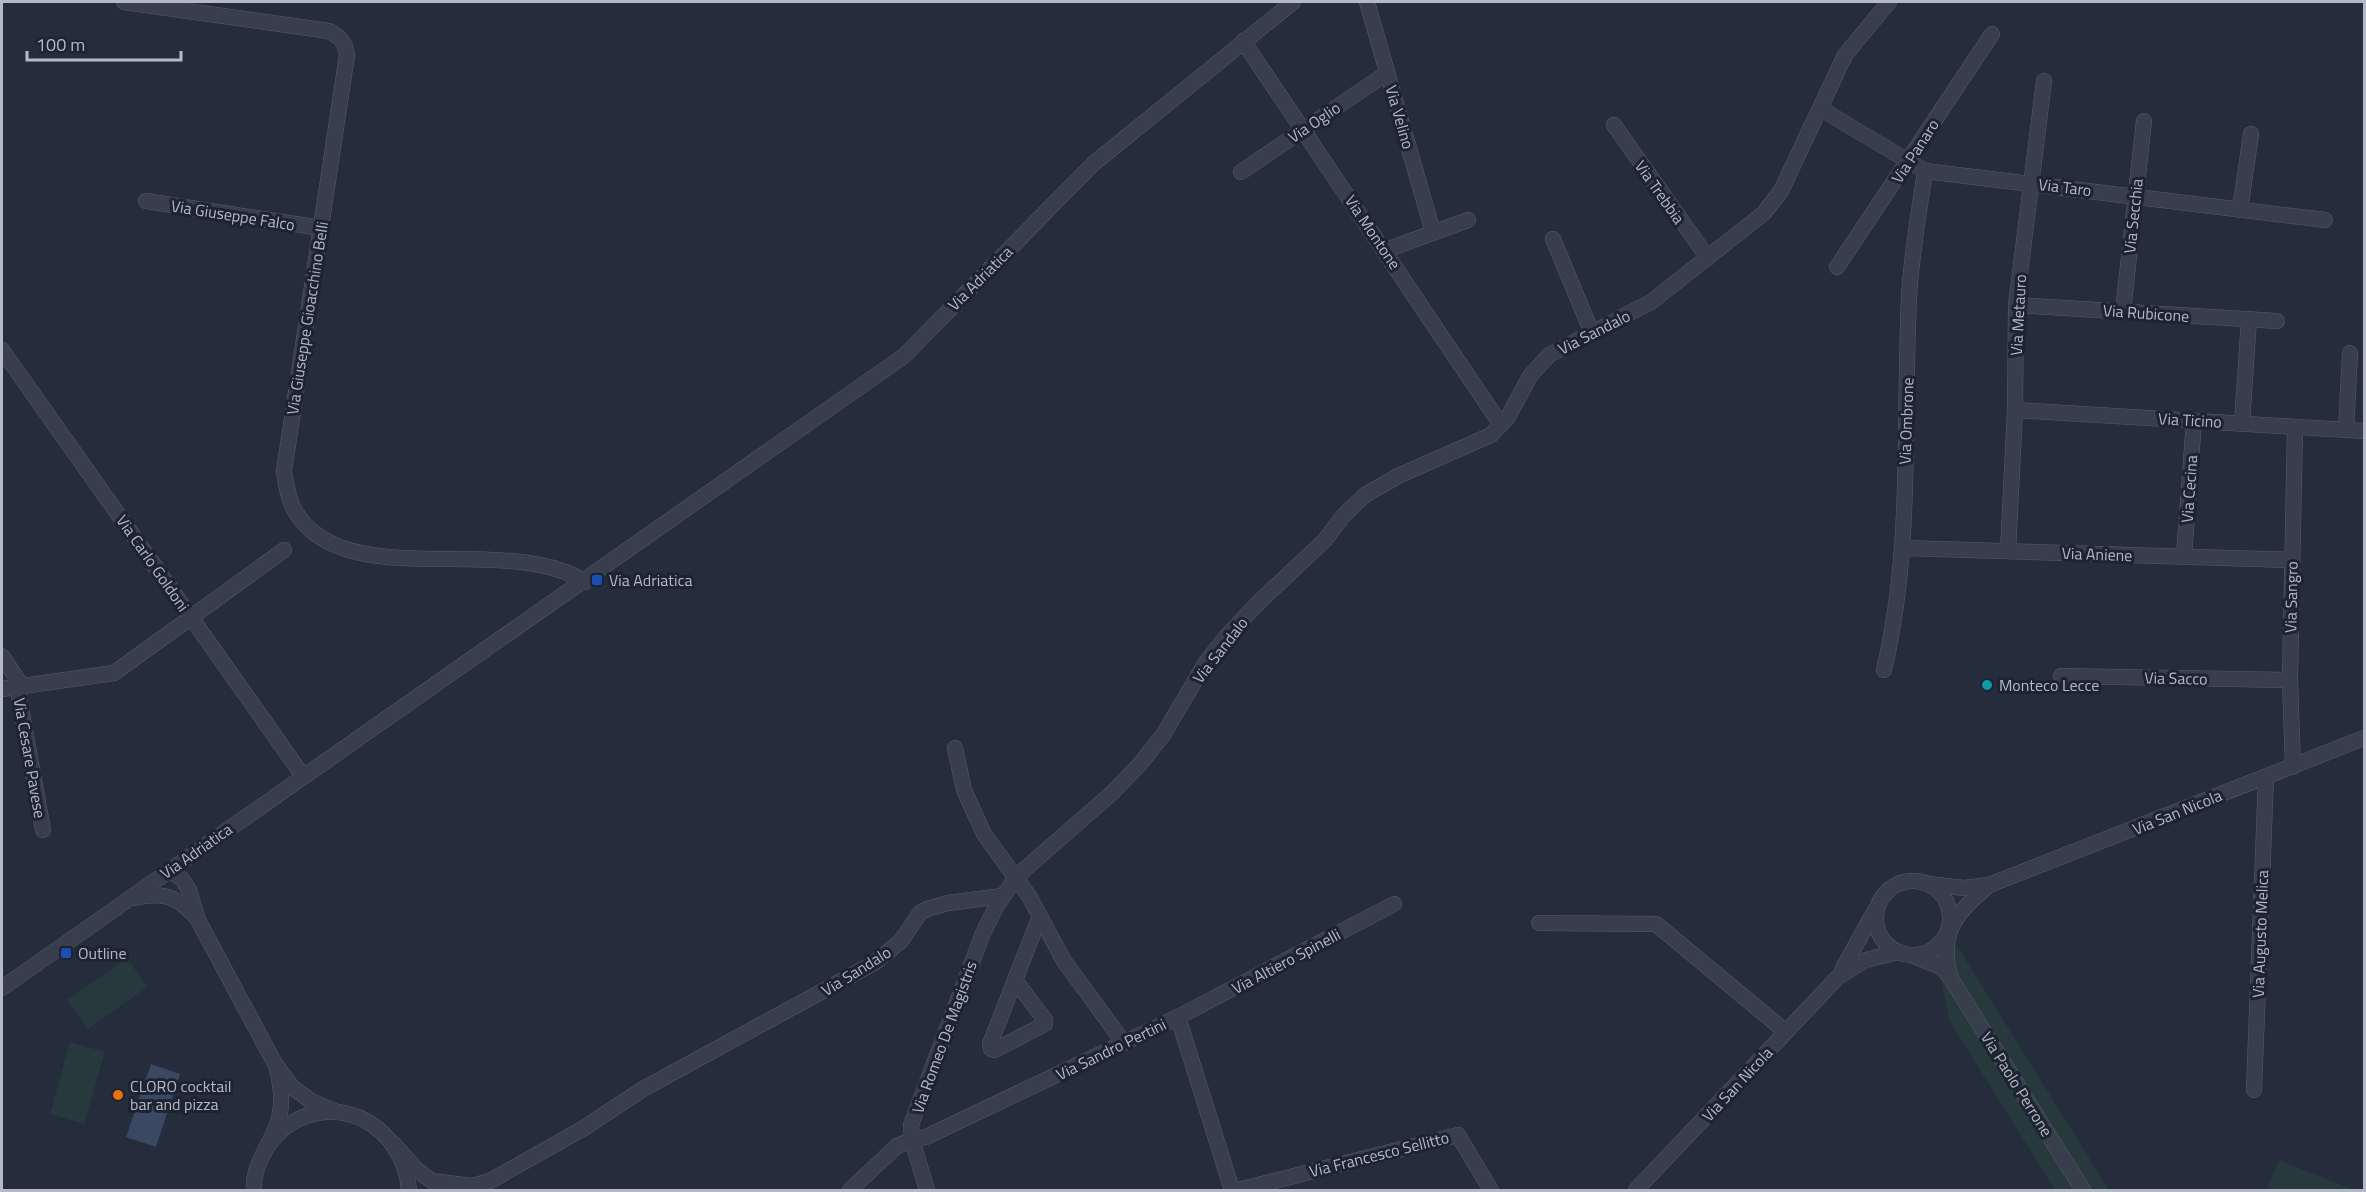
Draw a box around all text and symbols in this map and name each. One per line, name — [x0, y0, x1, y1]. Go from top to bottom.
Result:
scale bar — [27, 24, 182, 62]
text: 100 m — [36, 31, 85, 58]
street label: Via Velino — [1379, 82, 1421, 152]
street label: Via Oglio — [1283, 96, 1345, 148]
street label: Via Panaro — [1885, 114, 1945, 188]
street label: Via Trebbia — [1629, 155, 1691, 229]
street label: Via Taro — [2037, 172, 2093, 202]
street label: Via Secchia — [2117, 177, 2149, 255]
street label: Via Montone — [1339, 190, 1407, 274]
street label: Via Giuseppe Falco — [169, 193, 297, 237]
street label: Via Giuseppe Gioacchino Belli — [280, 220, 334, 416]
street label: Via Adriatica — [942, 240, 1018, 316]
street label: Via Metauro — [2004, 274, 2032, 356]
street label: Via Rubicone — [2102, 298, 2190, 328]
street label: Via Sandalo — [1554, 304, 1634, 360]
street label: Via Ombrone — [1892, 377, 1920, 465]
street label: Via Ticino — [2158, 406, 2222, 434]
street label: Via Cecina — [2175, 454, 2203, 524]
street label: Via Carlo Goldoni — [111, 510, 195, 616]
street label: Via Aniene — [2061, 541, 2133, 567]
street label: Via Sangro — [2278, 561, 2304, 633]
place label: Via Adriatica — [609, 568, 692, 592]
marker: Via Adriatica — [590, 573, 604, 587]
street label: Via Sandalo — [1186, 612, 1254, 688]
street label: Via Sacco — [2144, 665, 2208, 691]
place label: Monteco Lecce — [1999, 673, 2099, 697]
marker: Monteco Lecce — [1980, 678, 1994, 692]
street label: Via Cesare Pavese — [8, 696, 52, 820]
street label: Via San Nicola — [2129, 783, 2225, 841]
street label: Via Adriatica — [155, 817, 237, 885]
street label: Via Augusto Melica — [2246, 870, 2274, 998]
street label: Via Altiero Spinelli — [1227, 922, 1345, 1000]
street label: Via Sandalo — [816, 940, 896, 1002]
place label: Outline — [78, 941, 127, 965]
marker: Outline — [59, 946, 73, 960]
street label: Via Romeo De Magistris — [905, 957, 983, 1117]
street label: Via Sandro Pertini — [1052, 1012, 1170, 1086]
street label: Via Paolo Perrone — [1975, 1027, 2059, 1141]
street label: Via San Nicola — [1696, 1041, 1778, 1127]
place label: CLORO cocktail bar and pizza — [130, 1074, 231, 1116]
marker: CLORO cocktail bar and pizza — [111, 1088, 125, 1102]
street label: Via Francesco Sellitto — [1307, 1125, 1451, 1183]

